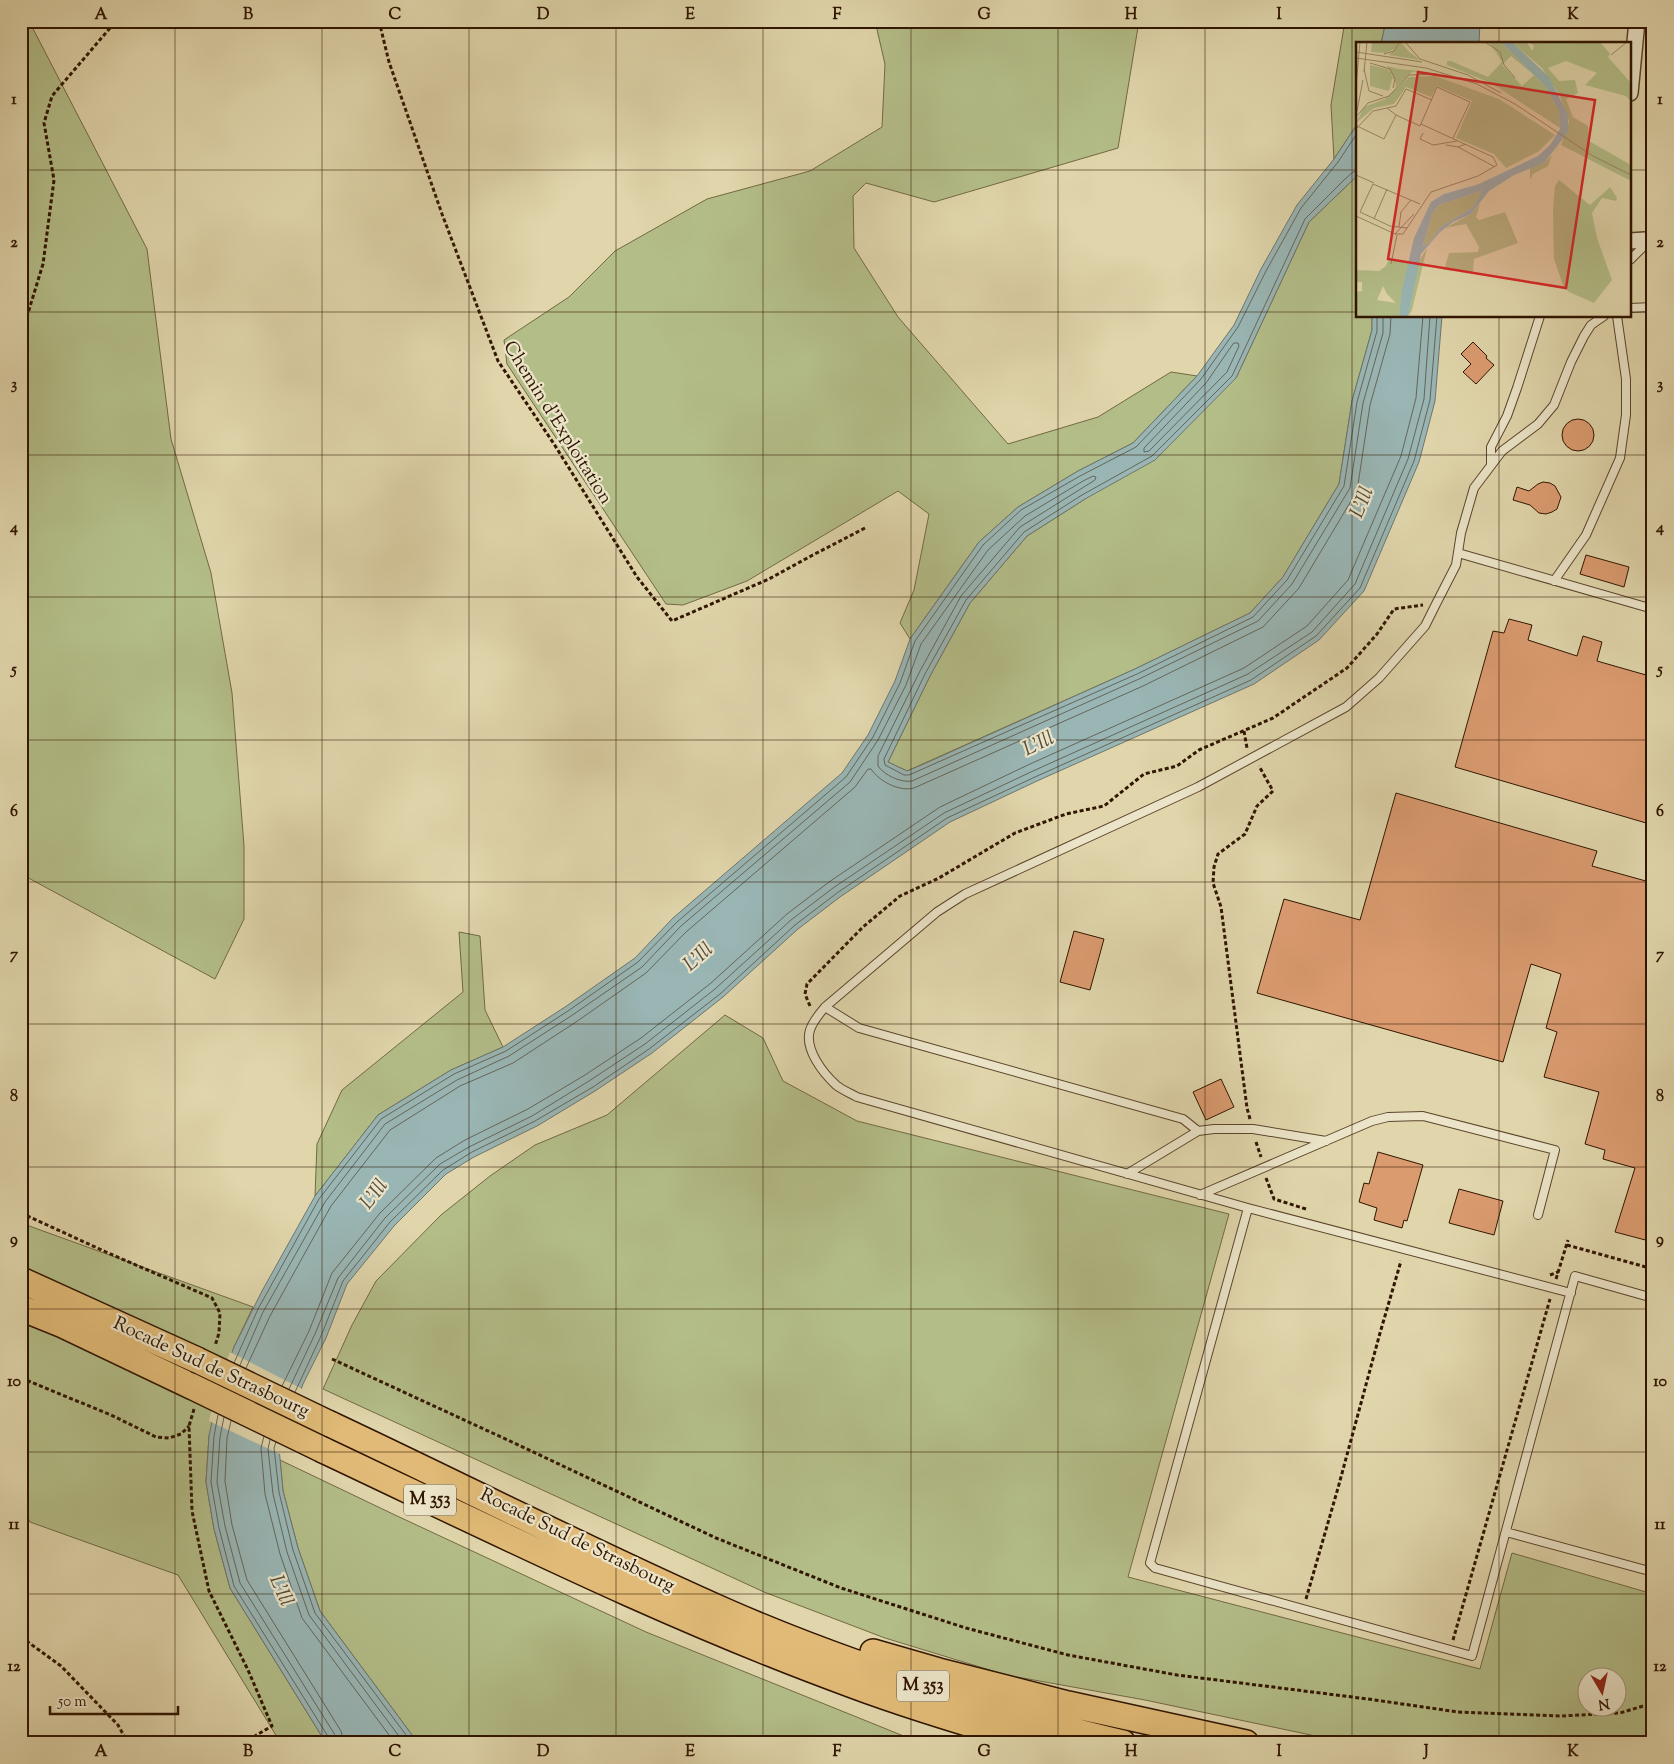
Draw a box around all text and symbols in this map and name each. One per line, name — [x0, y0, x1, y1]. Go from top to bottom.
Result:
text: A — [95, 4, 108, 27]
text: B — [243, 4, 253, 27]
text: C — [389, 4, 402, 27]
text: D — [537, 4, 550, 27]
text: E — [685, 4, 695, 27]
text: F — [833, 4, 842, 27]
text: G — [977, 4, 991, 27]
text: H — [1125, 4, 1138, 27]
text: I — [1276, 4, 1282, 27]
text: J — [1422, 4, 1429, 27]
text: K — [1567, 4, 1579, 27]
inset map — [1356, 42, 1632, 318]
text: 1 — [11, 89, 17, 112]
text: 1 — [1657, 89, 1663, 112]
text: 2 — [10, 232, 18, 255]
text: 2 — [1656, 232, 1664, 255]
street label: Chemin d'Exploitation — [496, 336, 618, 510]
text: 3 — [11, 374, 18, 397]
text: 3 — [1657, 374, 1664, 397]
water label: L'Ill — [1343, 483, 1383, 523]
text: 4 — [9, 517, 18, 540]
text: 4 — [1655, 517, 1664, 540]
text: 5 — [9, 659, 17, 682]
text: 5 — [1655, 659, 1663, 682]
water label: L'Ill — [1018, 725, 1060, 765]
text: 6 — [10, 801, 18, 824]
text: 6 — [1656, 801, 1664, 824]
water label: L'Ill — [678, 937, 720, 979]
text: 7 — [10, 944, 19, 967]
text: 7 — [1656, 944, 1665, 967]
text: 8 — [10, 1086, 18, 1109]
text: 8 — [1656, 1086, 1664, 1109]
water label: L'Ill — [354, 1174, 396, 1216]
text: 9 — [10, 1229, 18, 1252]
text: 9 — [1656, 1229, 1664, 1252]
street label: Rocade Sud de Strasbourg — [108, 1311, 314, 1425]
text: 10 — [7, 1371, 21, 1394]
text: 10 — [1653, 1371, 1667, 1394]
street label: Rocade Sud de Strasbourg — [475, 1482, 679, 1600]
road number: M 353 — [404, 1484, 456, 1516]
text: 11 — [9, 1514, 20, 1537]
text: 11 — [1655, 1514, 1666, 1537]
water label: L'Ill — [260, 1571, 300, 1611]
text: 12 — [8, 1656, 21, 1679]
text: 12 — [1654, 1656, 1667, 1679]
north arrow — [1576, 1666, 1626, 1716]
road number: M 353 — [897, 1670, 949, 1702]
scale bar — [50, 1684, 178, 1716]
text: 50 m — [57, 1692, 87, 1713]
text: N — [1597, 1692, 1611, 1714]
text: A — [95, 1741, 108, 1764]
text: B — [243, 1741, 253, 1764]
text: C — [389, 1741, 402, 1764]
text: D — [537, 1741, 550, 1764]
text: E — [685, 1741, 695, 1764]
text: F — [833, 1741, 842, 1764]
text: G — [977, 1741, 991, 1764]
text: H — [1125, 1741, 1138, 1764]
text: I — [1276, 1741, 1282, 1764]
text: J — [1422, 1741, 1429, 1764]
text: K — [1567, 1741, 1579, 1764]

